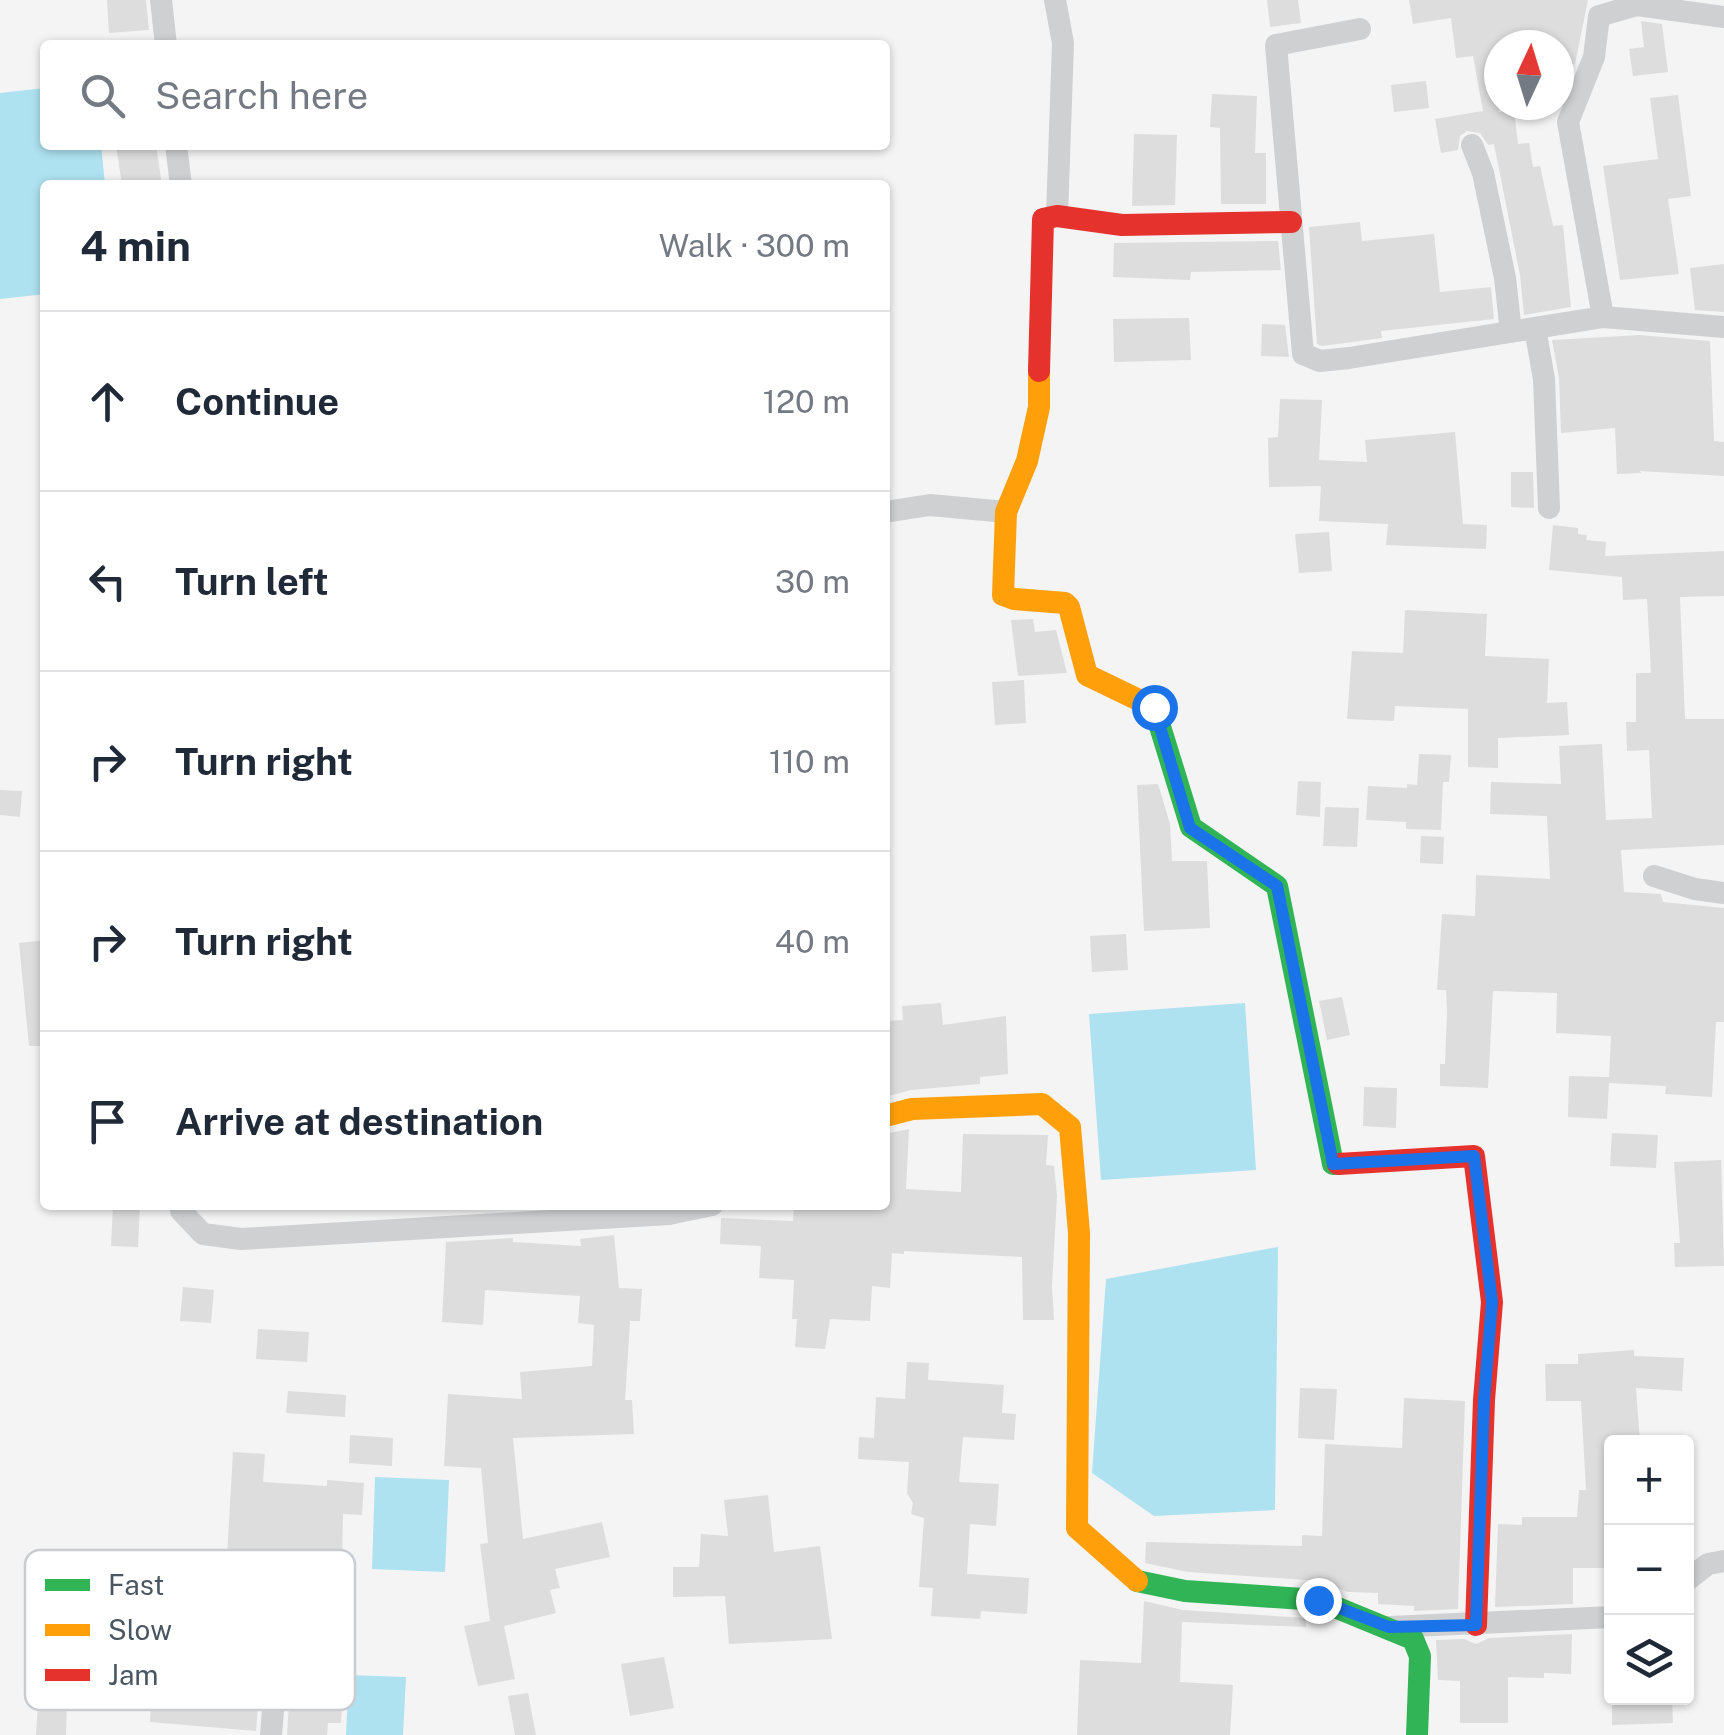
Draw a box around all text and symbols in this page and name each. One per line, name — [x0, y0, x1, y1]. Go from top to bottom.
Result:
north arrow — [1484, 30, 1574, 120]
search box — [40, 40, 890, 150]
icon: search — [75, 68, 130, 123]
text: Search here — [155, 73, 368, 118]
text: 4 min — [80, 221, 191, 270]
text: Walk · 300 m — [659, 227, 850, 264]
icon: ahead — [80, 374, 135, 429]
text: Continue — [175, 379, 339, 424]
text: 120 m — [763, 383, 850, 420]
icon: left — [80, 554, 135, 609]
text: Turn left — [175, 559, 329, 604]
text: 30 m — [775, 563, 850, 600]
route start — [1132, 685, 1178, 731]
icon: right — [80, 734, 135, 789]
text: Turn right — [175, 739, 353, 784]
text: 110 m — [769, 743, 850, 780]
icon: right — [80, 914, 135, 969]
text: Turn right — [175, 919, 353, 964]
text: 40 m — [775, 923, 850, 960]
icon: arrive — [80, 1094, 135, 1149]
text: Arrive at destination — [175, 1099, 543, 1144]
map controls — [1604, 1435, 1694, 1705]
button: + — [1604, 1435, 1694, 1525]
button: − — [1604, 1525, 1694, 1615]
legend — [25, 1550, 355, 1710]
text: Fast — [108, 1568, 164, 1601]
route end — [1296, 1578, 1342, 1624]
text: Slow — [108, 1613, 172, 1646]
button: layers — [1604, 1615, 1694, 1705]
text: Jam — [108, 1658, 159, 1691]

